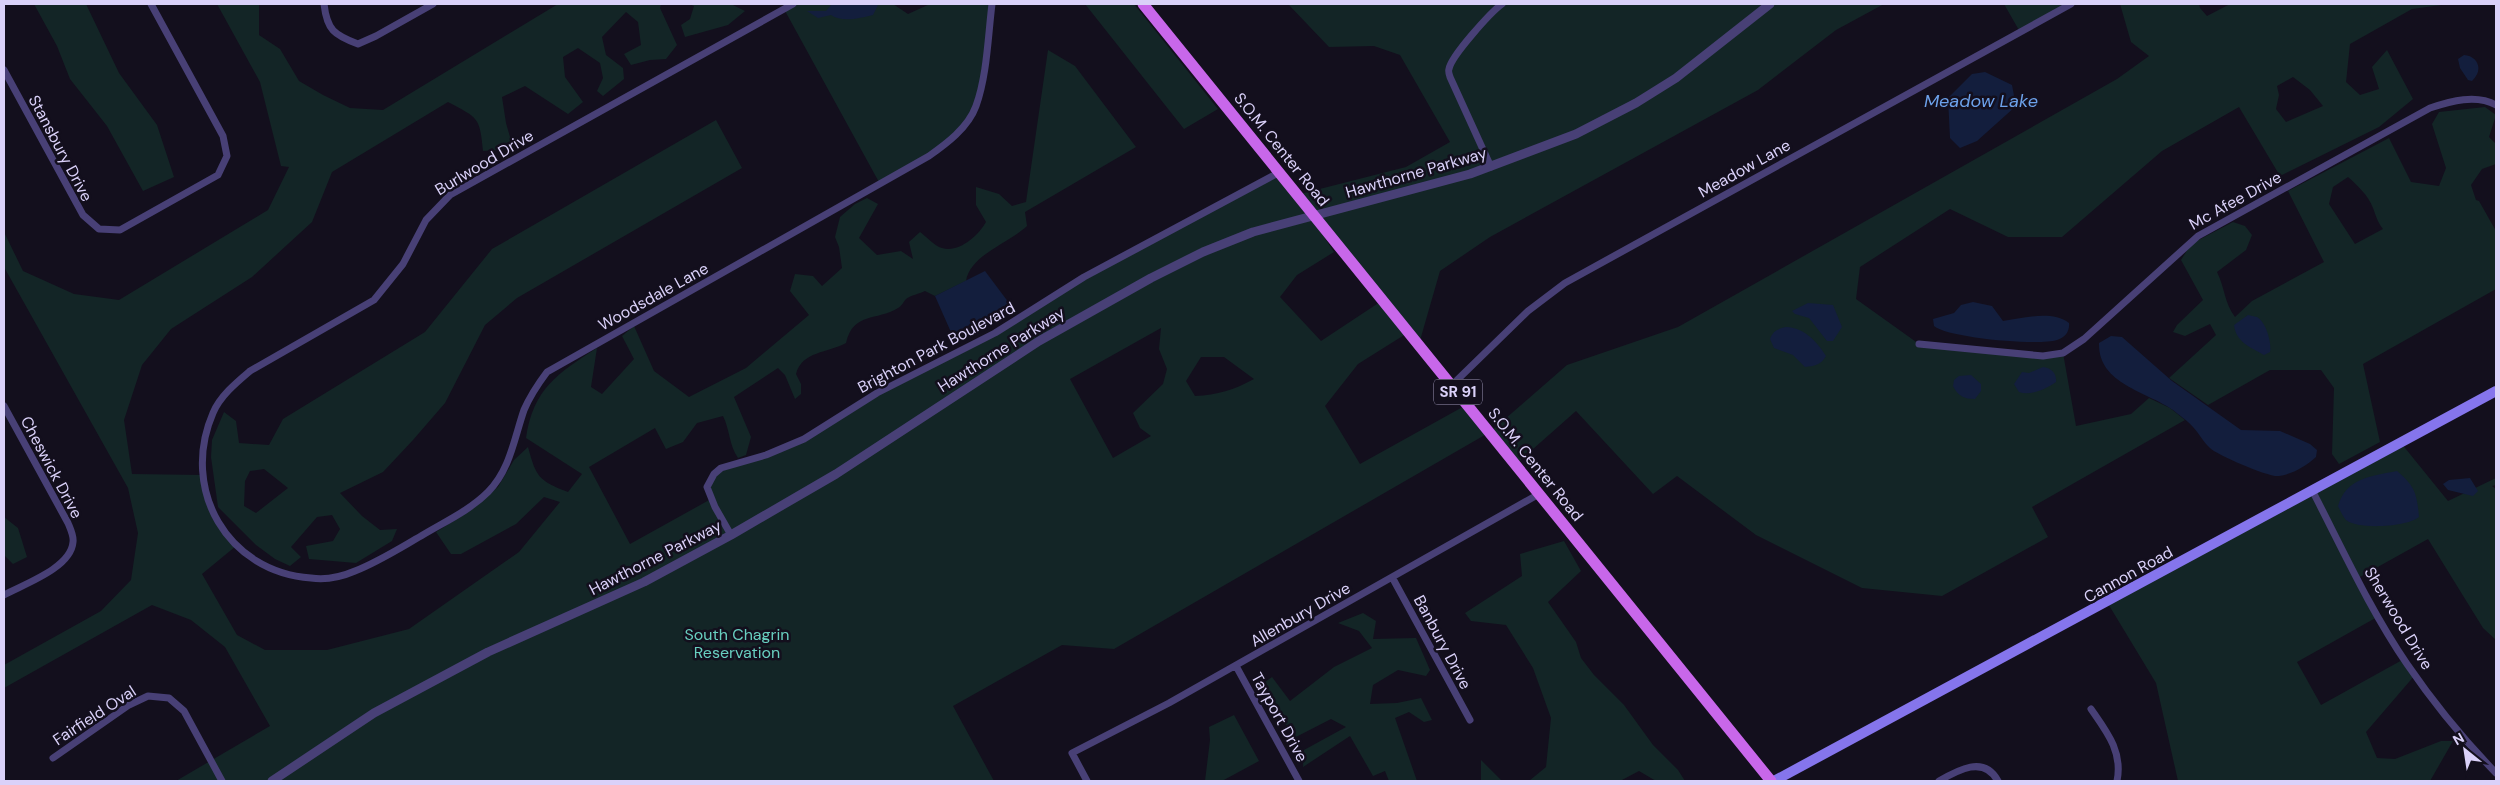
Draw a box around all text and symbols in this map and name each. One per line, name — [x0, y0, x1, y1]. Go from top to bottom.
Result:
street label: S.O.M. Center Road — [1229, 88, 1334, 210]
water label: Meadow Lake — [1924, 89, 2038, 113]
street label: Stansbury Drive — [24, 91, 97, 205]
street label: Burlwood Drive — [431, 125, 537, 200]
street label: Meadow Lane — [1694, 134, 1794, 202]
street label: Hawthorne Parkway — [1343, 142, 1489, 203]
street label: Mc Afee Drive — [2185, 166, 2285, 235]
street label: Woodsdale Lane — [594, 257, 712, 335]
street label: Brighton Park Boulevard — [854, 297, 1019, 398]
street label: Hawthorne Parkway — [934, 302, 1069, 397]
road number: SR 91 — [1434, 380, 1482, 404]
street label: S.O.M. Center Road — [1483, 403, 1588, 525]
street label: Cheswick Drive — [16, 412, 87, 522]
street label: Hawthorne Parkway — [585, 515, 725, 600]
street label: Cannon Road — [2080, 541, 2177, 608]
street label: Sherwood Drive — [2360, 563, 2438, 674]
street label: Allenbury Drive — [1246, 577, 1354, 652]
street label: Banbury Drive — [1409, 592, 1476, 693]
park label: South Chagrin Reservation — [685, 624, 789, 663]
street label: Tayport Drive — [1246, 669, 1313, 766]
street label: Fairfield Oval — [49, 681, 140, 750]
north arrow — [2440, 725, 2490, 775]
text: N — [2450, 728, 2467, 749]

